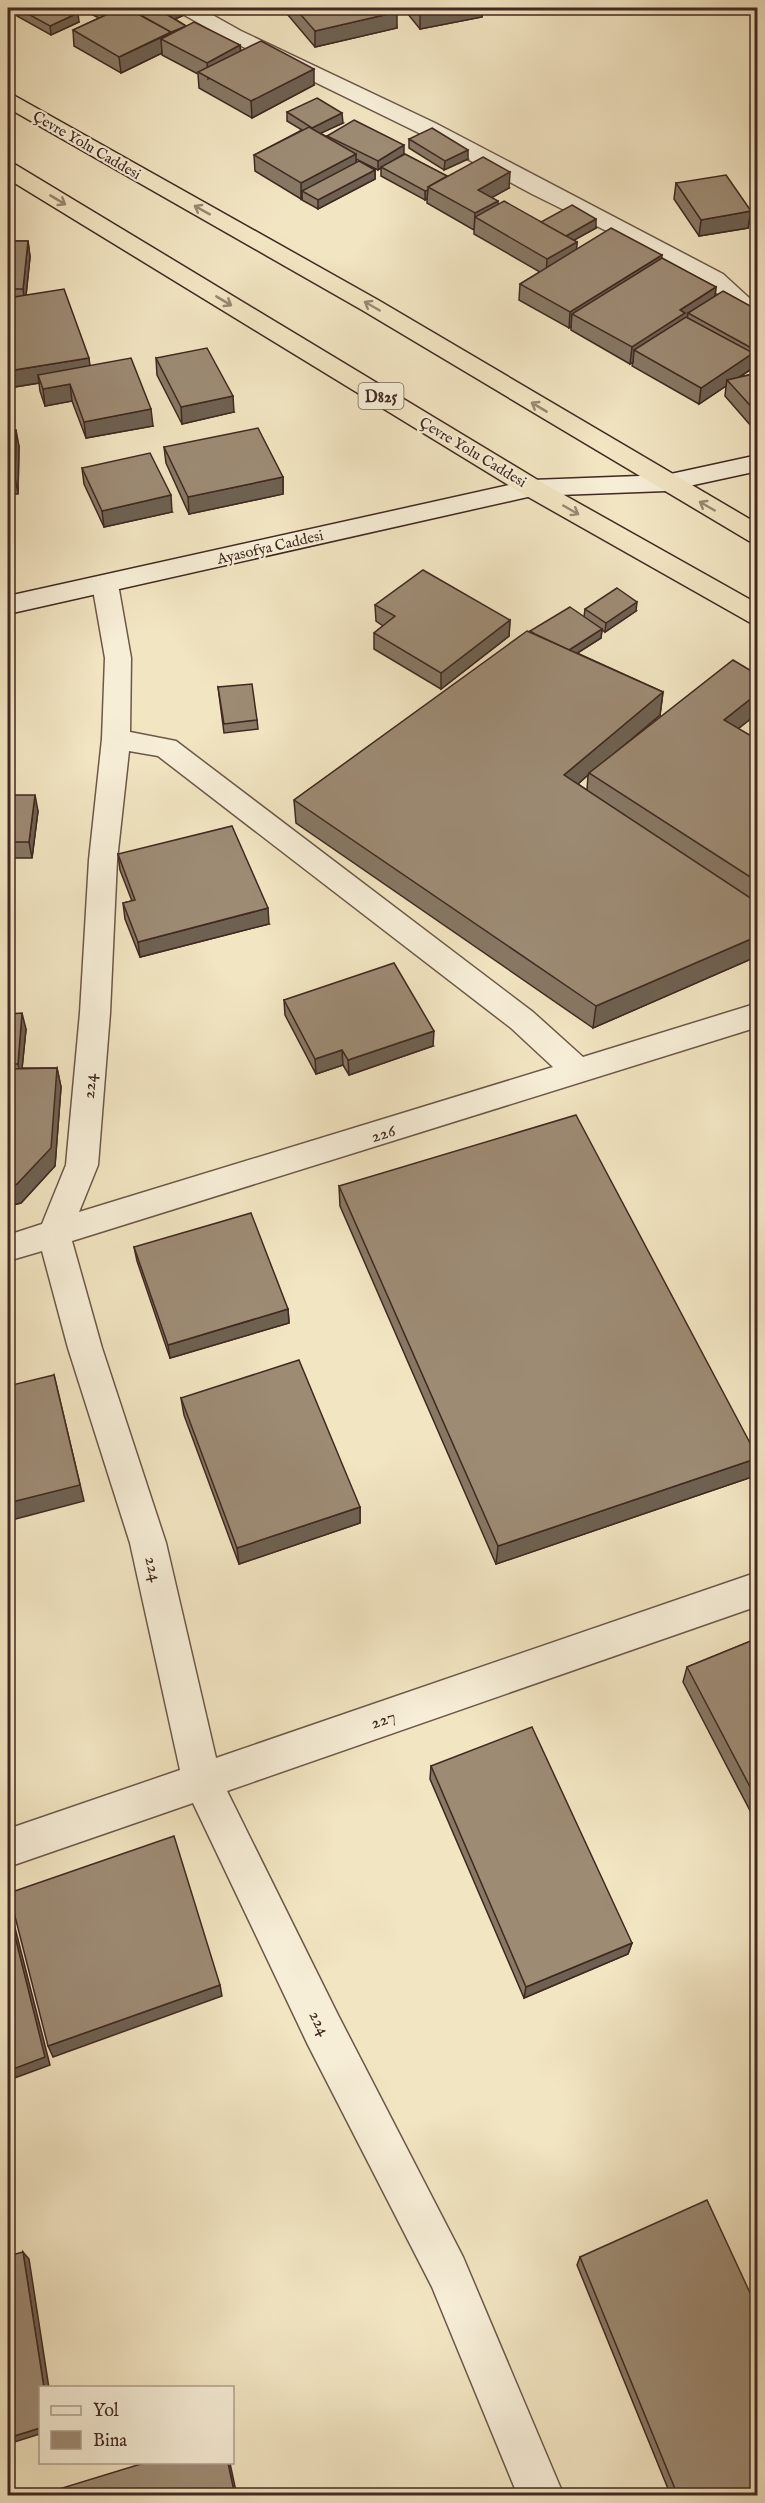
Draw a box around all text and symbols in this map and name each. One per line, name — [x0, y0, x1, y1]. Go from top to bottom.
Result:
street label: Çevre Yolu Caddesi — [29, 107, 144, 184]
one-way arrow — [49, 194, 66, 207]
one-way arrow — [194, 204, 211, 216]
one-way arrow — [215, 296, 232, 308]
one-way arrow — [364, 300, 381, 312]
road number: D825 — [358, 383, 404, 409]
one-way arrow — [531, 400, 548, 412]
street label: Çevre Yolu Caddesi — [416, 413, 530, 492]
one-way arrow — [699, 500, 716, 512]
one-way arrow — [562, 505, 579, 517]
street label: Ayasofya Caddesi — [214, 526, 325, 569]
street label: 224 — [78, 1072, 103, 1100]
street label: 226 — [368, 1120, 399, 1149]
street label: 224 — [138, 1554, 167, 1585]
street label: 227 — [368, 1705, 399, 1735]
street label: 224 — [303, 2007, 335, 2040]
legend — [39, 2386, 234, 2464]
text: Yol — [93, 2400, 119, 2423]
text: Bina — [93, 2430, 127, 2453]

